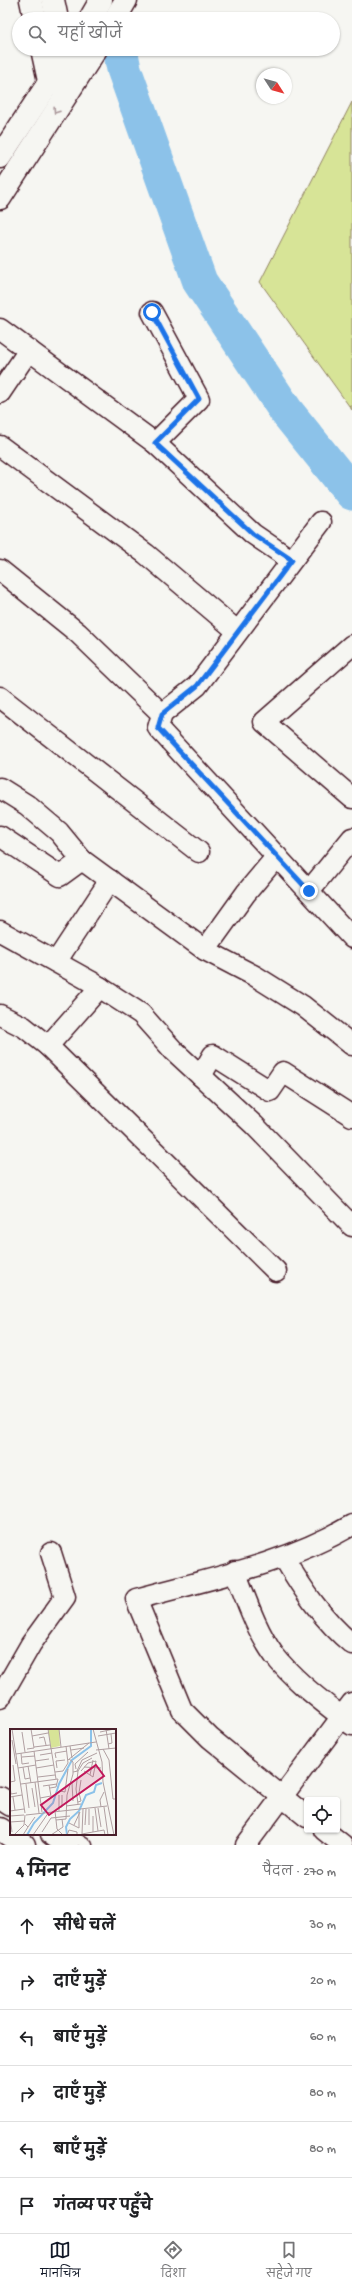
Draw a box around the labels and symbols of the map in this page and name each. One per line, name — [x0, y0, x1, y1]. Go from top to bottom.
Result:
north arrow — [256, 68, 292, 104]
one-way arrow — [53, 107, 61, 114]
route start — [143, 303, 161, 321]
route end — [300, 882, 318, 900]
inset map — [10, 1729, 116, 1835]

